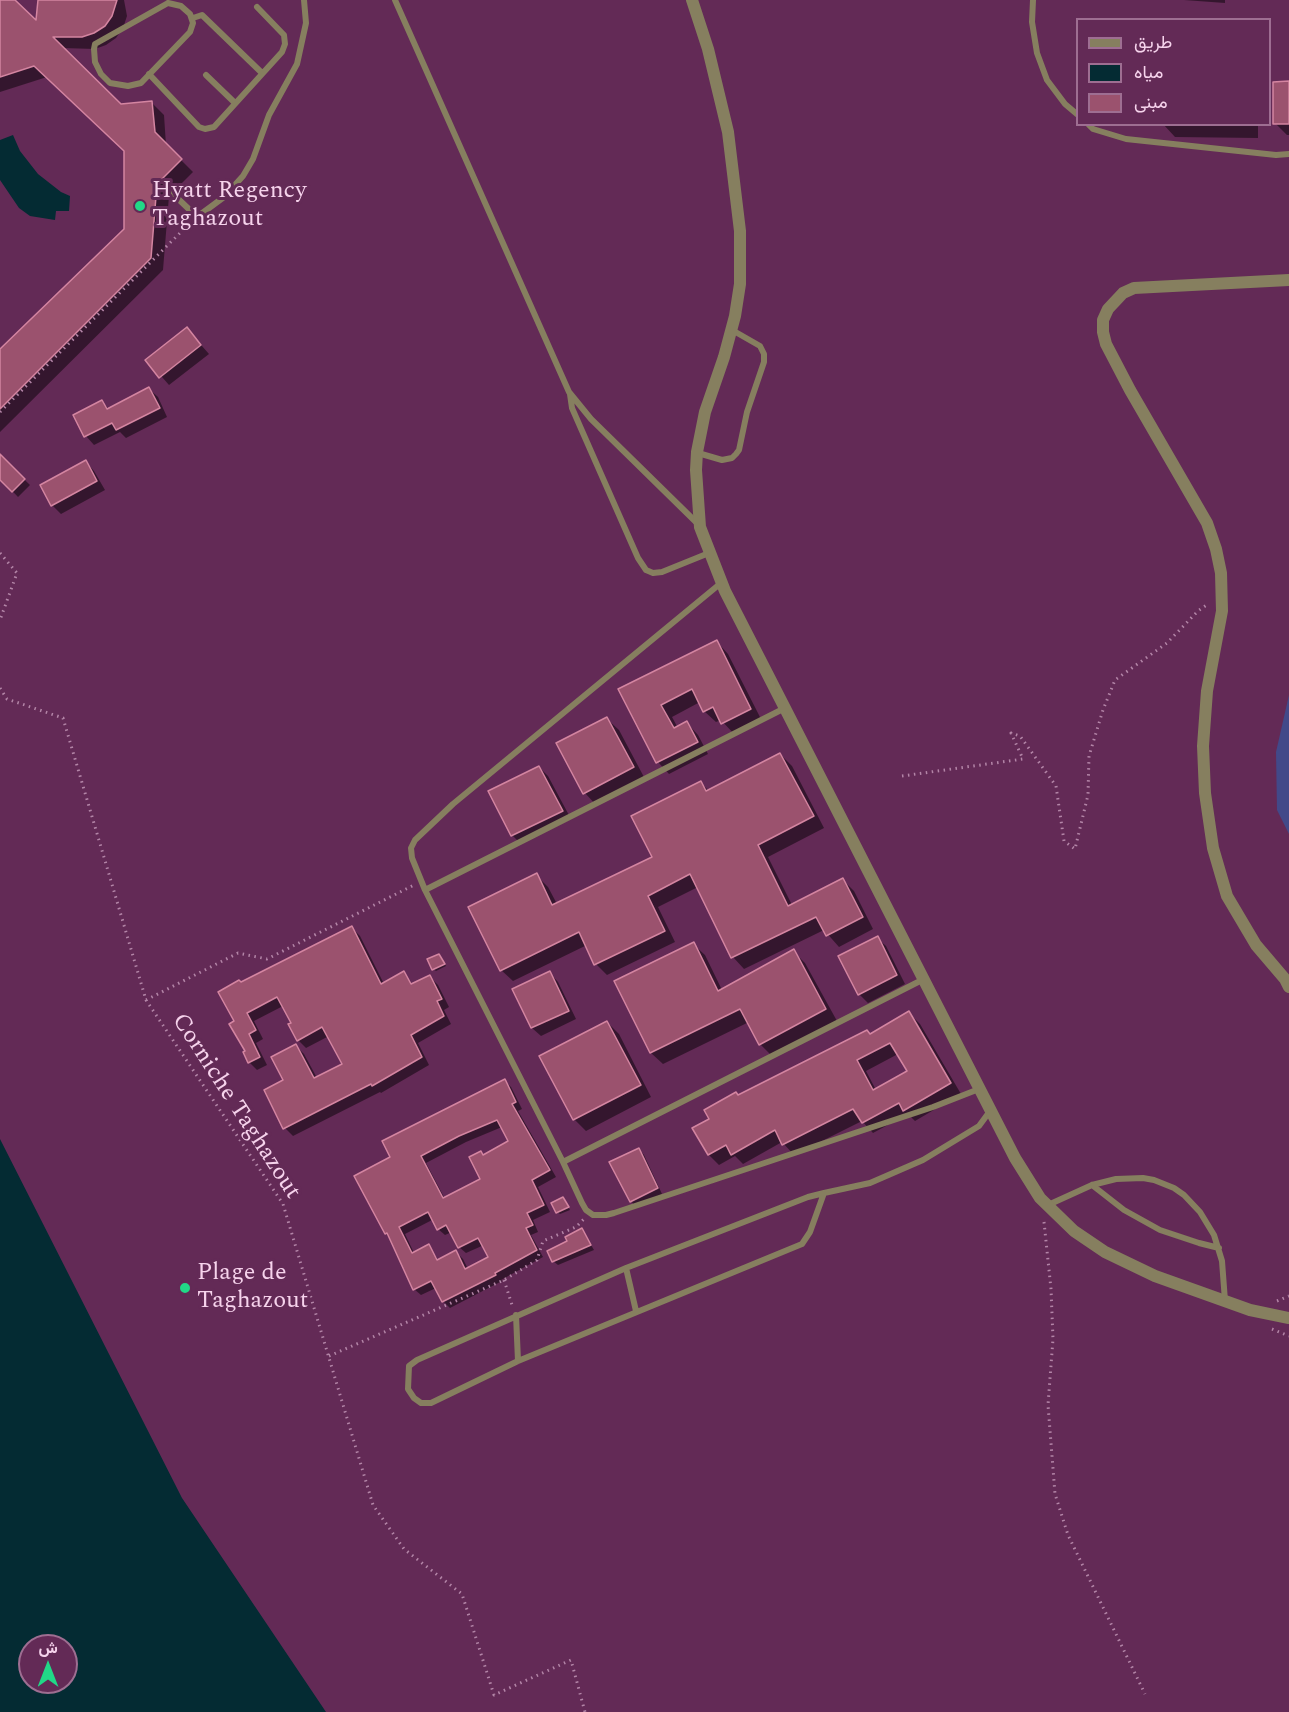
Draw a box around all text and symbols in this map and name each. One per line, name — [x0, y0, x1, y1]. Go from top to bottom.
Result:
legend — [1076, 18, 1271, 126]
text: طريق — [1134, 29, 1172, 56]
text: مياه — [1134, 59, 1163, 86]
text: مبنى — [1134, 89, 1168, 116]
place label: Hyatt Regency Taghazout — [152, 178, 307, 234]
marker: Hyatt Regency Taghazout — [133, 199, 147, 213]
street label: Corniche Taghazout — [164, 1009, 306, 1205]
place label: Plage de Taghazout — [197, 1260, 308, 1316]
marker: Plage de Taghazout — [178, 1281, 192, 1295]
north arrow — [18, 1634, 78, 1694]
text: ش — [38, 1636, 58, 1660]

